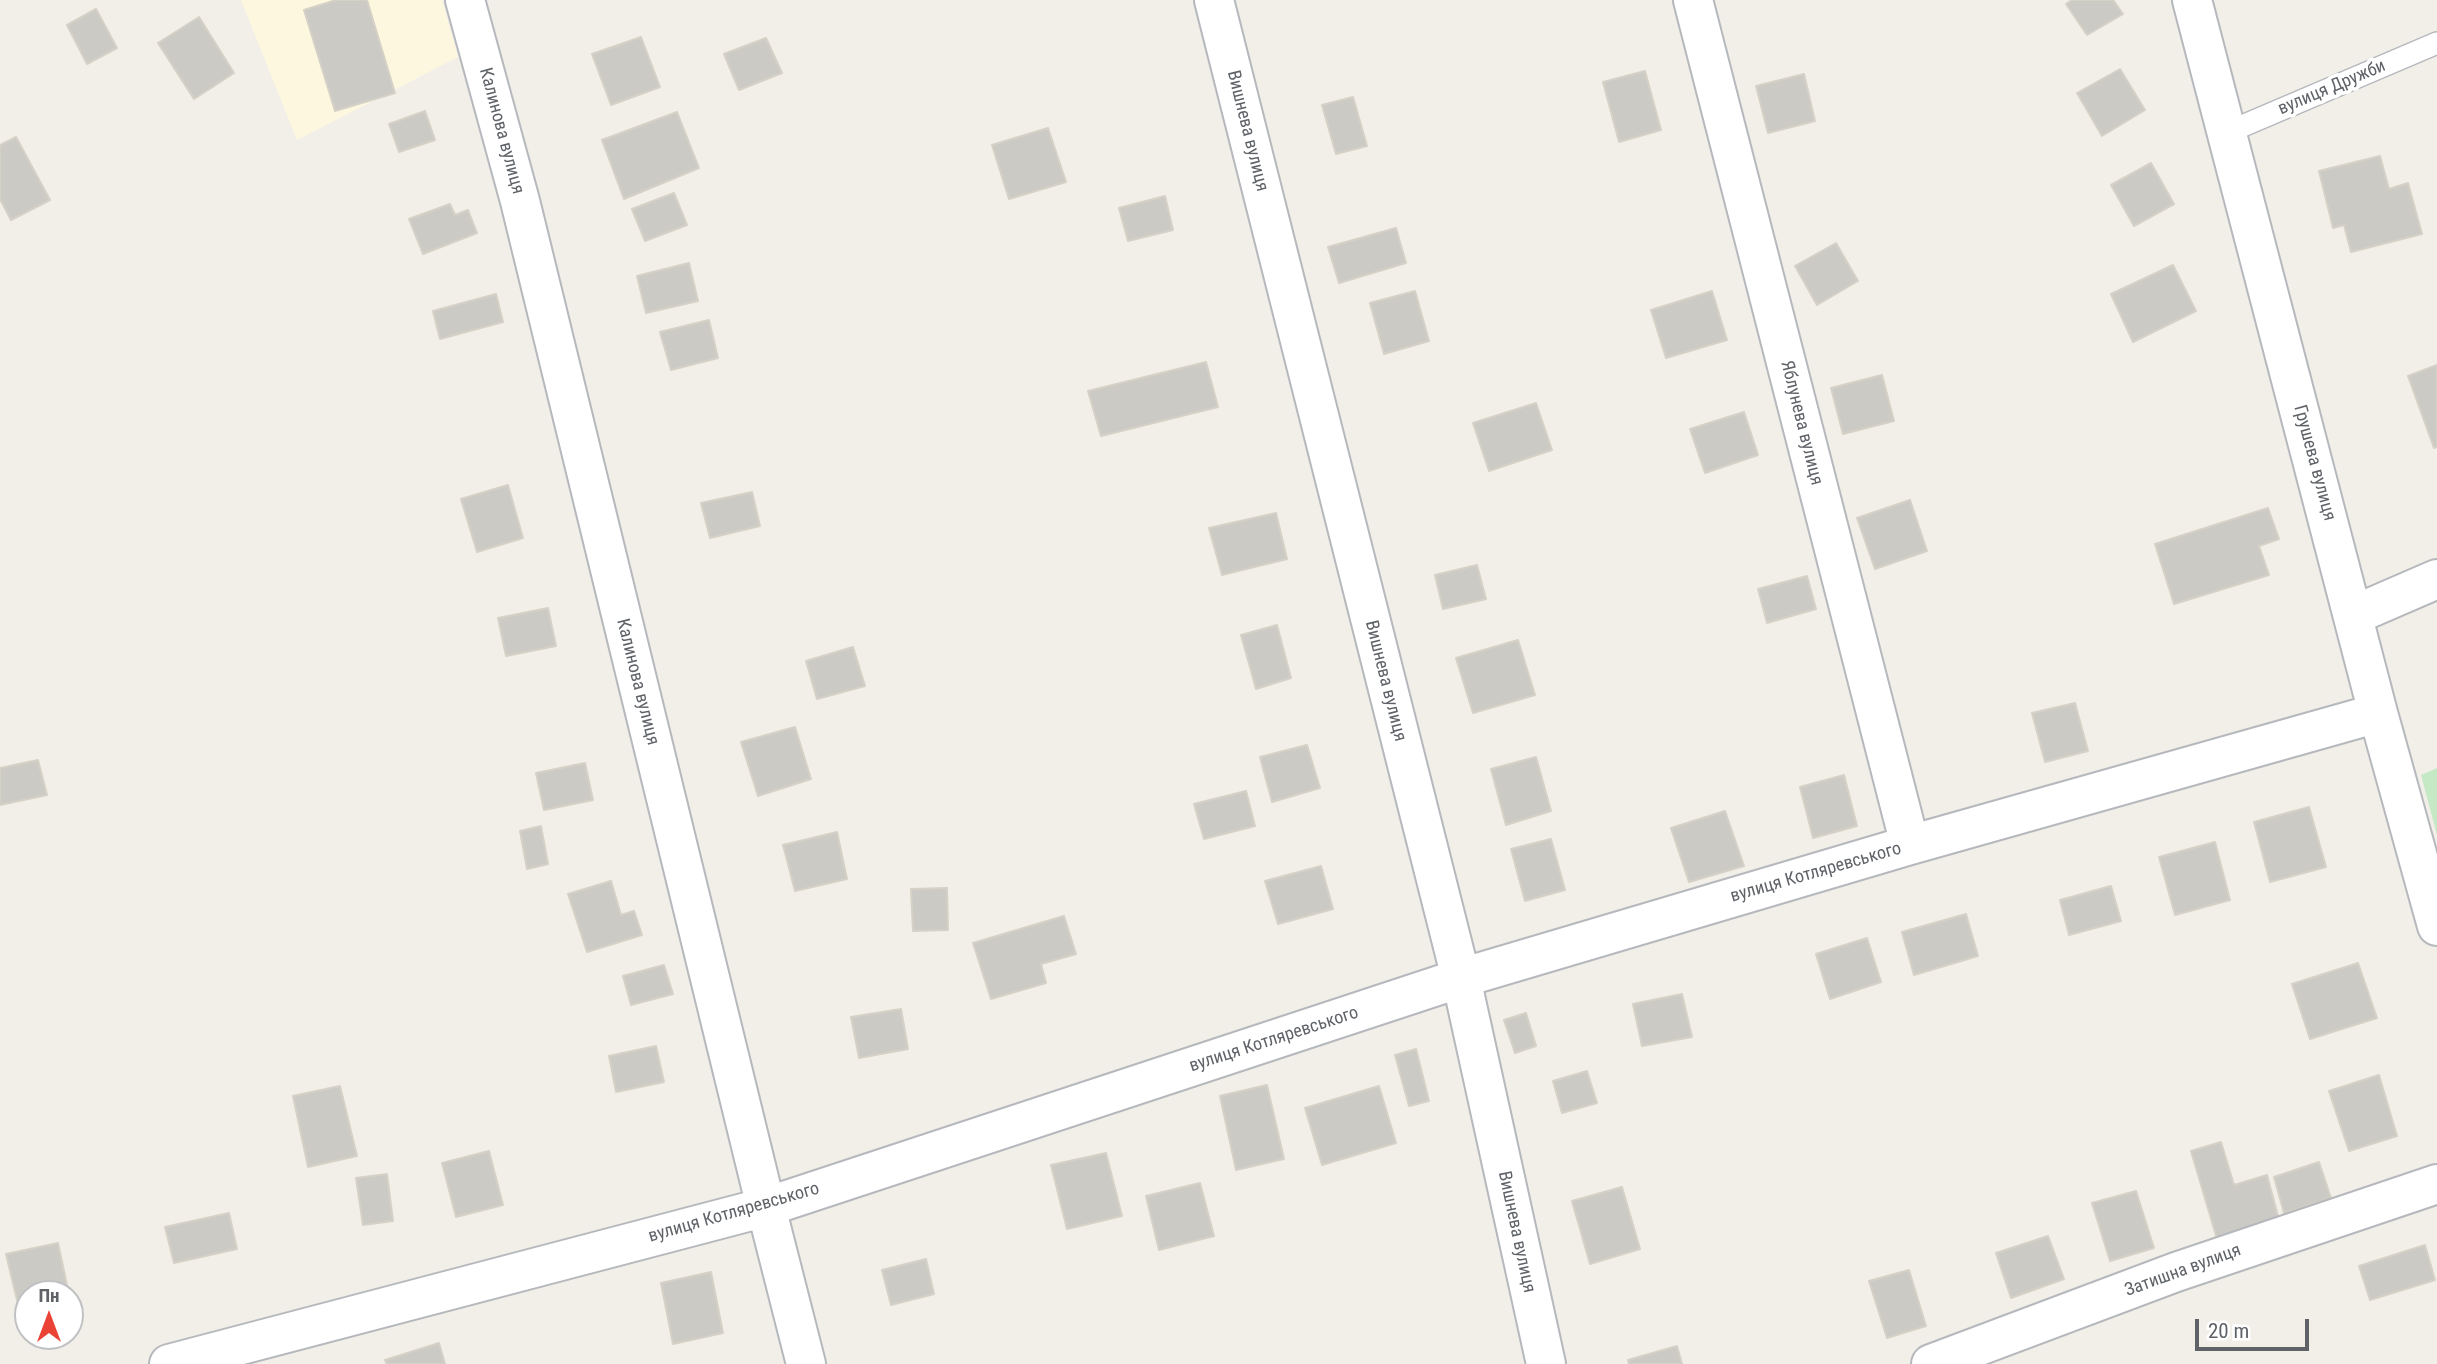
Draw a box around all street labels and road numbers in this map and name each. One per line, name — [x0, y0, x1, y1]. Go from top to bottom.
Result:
street label: вулиця Дружби — [2275, 56, 2389, 120]
street label: Калинова вулиця — [474, 66, 528, 196]
street label: Вишнева вулиця — [1222, 68, 1272, 194]
street label: Яблунева вулиця — [1775, 358, 1827, 488]
street label: Грушева вулиця — [2288, 403, 2340, 523]
street label: Калинова вулиця — [611, 616, 663, 748]
street label: Вишнева вулиця — [1360, 618, 1410, 744]
street label: вулиця Котляревського — [1728, 838, 1904, 908]
street label: вулиця Котляревського — [1187, 1002, 1361, 1078]
street label: Вишнева вулиця — [1493, 1169, 1539, 1295]
street label: вулиця Котляревського — [646, 1178, 822, 1248]
street label: Затишна вулиця — [2122, 1240, 2244, 1302]

